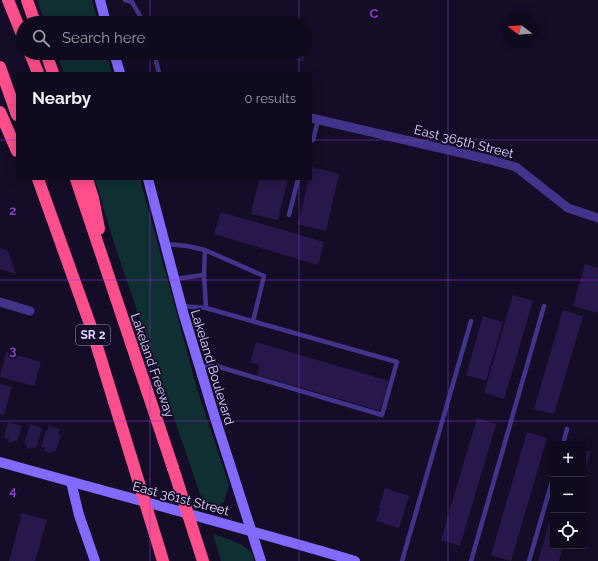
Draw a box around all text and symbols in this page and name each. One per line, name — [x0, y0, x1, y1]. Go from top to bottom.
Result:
text: C — [370, 6, 379, 21]
north arrow — [502, 12, 538, 48]
search box — [16, 16, 312, 60]
icon: search — [30, 27, 52, 49]
text: Search here — [62, 29, 145, 47]
text: Nearby — [32, 88, 91, 108]
text: 0 results — [245, 91, 296, 106]
street label: East 365th Street — [413, 122, 516, 161]
text: 2 — [9, 203, 17, 218]
street label: Lakeland Boulevard — [188, 308, 237, 427]
street label: Lakeland Freeway — [128, 311, 177, 419]
road number: SR 2 — [76, 325, 110, 345]
text: 3 — [9, 343, 17, 358]
map controls — [550, 441, 586, 549]
button: + — [550, 441, 586, 477]
button: − — [550, 477, 586, 513]
street label: East 361st Street — [131, 478, 231, 519]
text: 4 — [9, 483, 17, 498]
button: locate — [550, 513, 586, 549]

